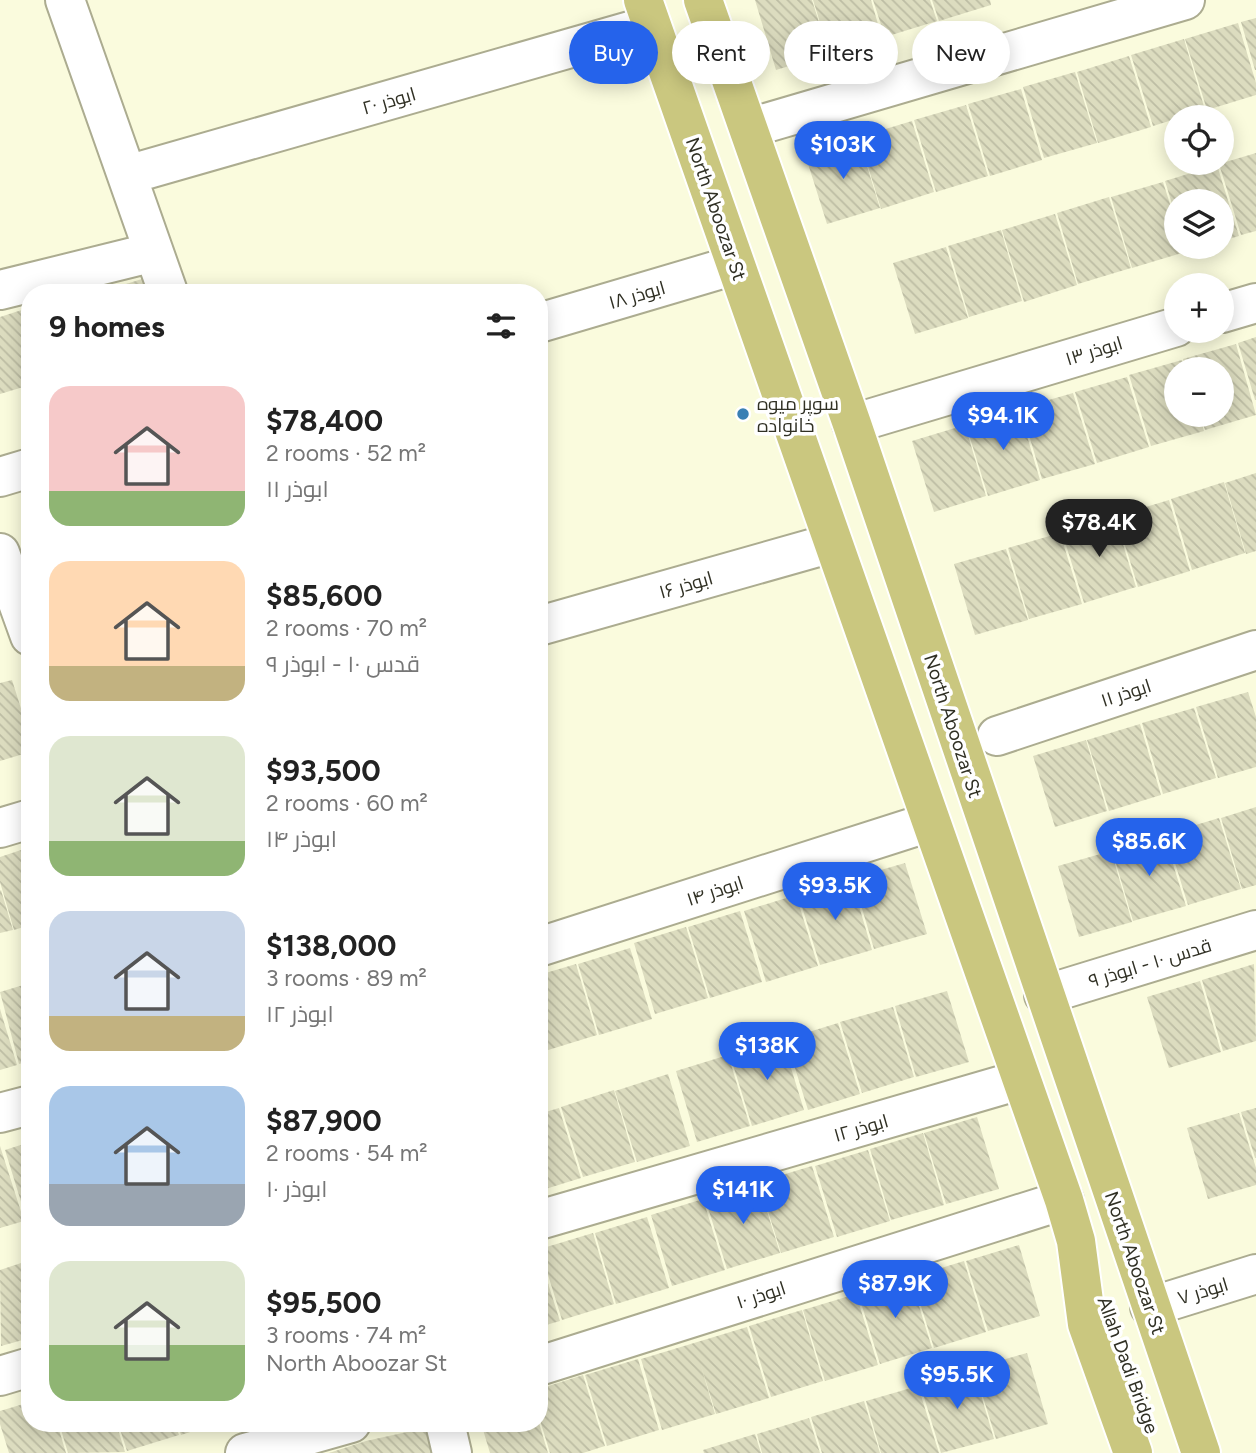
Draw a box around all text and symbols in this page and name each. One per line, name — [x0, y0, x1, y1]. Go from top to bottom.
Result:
chip: Buy — [569, 21, 658, 84]
chip: Rent — [672, 21, 770, 84]
chip: Filters — [784, 21, 898, 84]
chip: New — [912, 21, 1010, 84]
street label: ابوذر ۲۰ — [359, 82, 419, 120]
map controls — [1164, 105, 1234, 427]
button: locate — [1164, 105, 1234, 175]
pin: $103K — [794, 122, 892, 181]
text: $103K — [810, 130, 876, 158]
street label: North Aboozar St — [681, 135, 751, 283]
button: layers — [1164, 189, 1234, 259]
button: + — [1164, 273, 1234, 343]
street label: ابوذر ۱۸ — [606, 276, 668, 314]
icon: filters — [482, 307, 520, 345]
text: 9 homes — [49, 308, 165, 345]
street label: ابوذر ۱۳ — [1063, 331, 1125, 371]
button: − — [1164, 357, 1234, 427]
place label: سوپر میوه خانواده — [757, 392, 839, 437]
pin: $94.1K — [946, 392, 1060, 452]
text: $94.1K — [967, 401, 1039, 429]
text: $78,400 — [266, 402, 383, 439]
marker: سوپر میوه خانواده — [735, 406, 751, 422]
icon: home — [105, 414, 189, 498]
text: 2 rooms · 52 m² — [266, 439, 426, 467]
text: ابوذر ۱۱ — [266, 475, 329, 503]
pin: $78.4K — [1042, 500, 1156, 559]
text: $78.4K — [1061, 508, 1137, 536]
street label: ابوذر ۱۶ — [656, 566, 716, 604]
text: $85,600 — [266, 577, 382, 614]
icon: home — [105, 589, 189, 673]
text: 2 rooms · 70 m² — [266, 614, 427, 642]
text: قدس ۱۰ - ابوذر ۹ — [266, 650, 420, 678]
street label: North Aboozar St — [919, 651, 987, 801]
street label: ابوذر ۱۱ — [1098, 674, 1154, 712]
text: $93,500 — [266, 752, 381, 789]
icon: home — [105, 764, 189, 848]
text: 2 rooms · 60 m² — [266, 789, 428, 817]
pin: $85.6K — [1092, 818, 1206, 878]
text: ابوذر ۱۴ — [266, 825, 337, 853]
text: $85.6K — [1112, 827, 1186, 855]
pin: $93.5K — [778, 862, 892, 922]
street label: ابوذر ۱۴ — [684, 871, 746, 911]
text: $93.5K — [798, 871, 872, 899]
text: $138,000 — [266, 927, 396, 964]
street label: قدس ۱۰ - ابوذر ۹ — [1086, 933, 1214, 993]
icon: home — [105, 939, 189, 1023]
text: 3 rooms · 89 m² — [266, 964, 427, 992]
text: ابوذر ۱۲ — [266, 1000, 334, 1028]
pin: $138K — [718, 1023, 816, 1082]
text: $138K — [735, 1031, 799, 1059]
text: $87,900 — [266, 1102, 382, 1139]
street label: ابوذر ۱۲ — [831, 1109, 891, 1147]
icon: home — [105, 1114, 189, 1198]
text: 2 rooms · 54 m² — [266, 1139, 428, 1167]
pin: $141K — [694, 1166, 792, 1226]
text: ابوذر ۱۰ — [266, 1175, 327, 1203]
text: $141K — [712, 1175, 774, 1203]
street label: North Aboozar St — [1100, 1189, 1170, 1337]
pin: $87.9K — [838, 1260, 952, 1320]
text: $87.9K — [858, 1269, 932, 1297]
street label: ابوذر ۷ — [1175, 1272, 1231, 1310]
street label: ابوذر ۱۰ — [733, 1276, 789, 1314]
text: $95,500 — [266, 1284, 381, 1321]
icon: home — [105, 1289, 189, 1373]
street label: Allah Dadi Bridge — [1093, 1293, 1163, 1437]
text: 3 rooms · 74 m² — [266, 1321, 426, 1349]
text: North Aboozar St — [266, 1349, 447, 1377]
pin: $95.5K — [900, 1352, 1014, 1411]
text: $95.5K — [920, 1360, 994, 1388]

